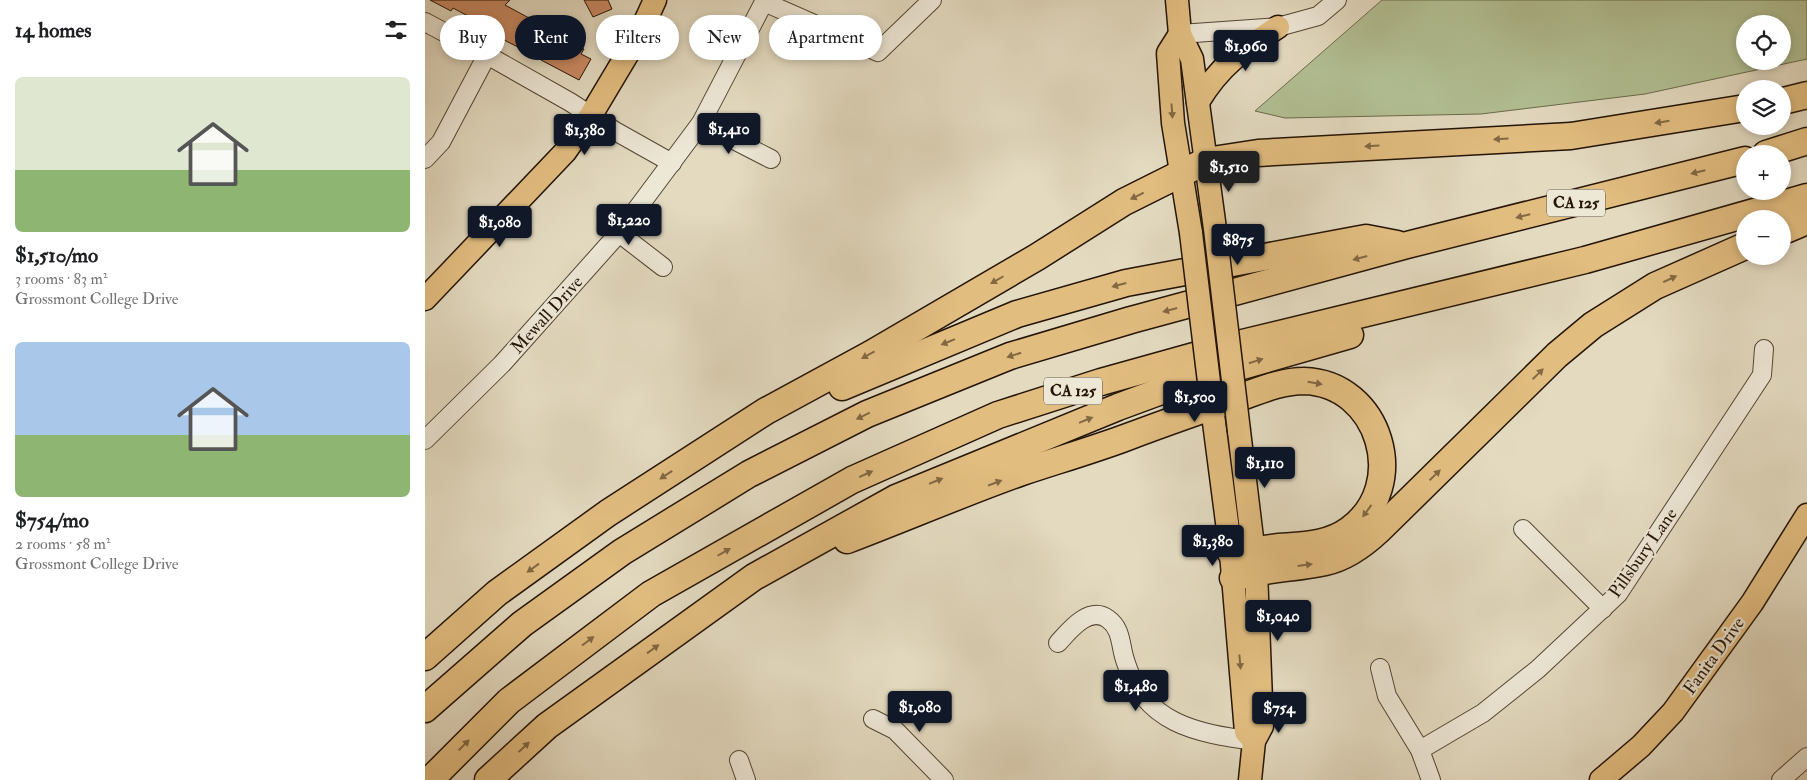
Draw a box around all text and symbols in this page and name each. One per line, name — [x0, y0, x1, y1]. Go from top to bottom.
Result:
chip: Buy — [440, 15, 505, 60]
chip: Rent — [515, 15, 586, 60]
chip: Filters — [596, 15, 679, 60]
chip: New — [689, 15, 759, 60]
chip: Apartment — [769, 15, 882, 60]
map controls — [1736, 15, 1791, 265]
button: locate — [1736, 15, 1791, 70]
icon: filters — [382, 16, 410, 44]
text: 14 homes — [15, 17, 92, 44]
pin: $1,960 — [1205, 30, 1287, 72]
text: $1,960 — [1224, 36, 1268, 56]
button: layers — [1736, 80, 1791, 135]
one-way arrow — [1169, 104, 1177, 120]
icon: home — [168, 109, 258, 199]
pin: $1,410 — [688, 112, 770, 155]
pin: $1,380 — [544, 114, 626, 156]
one-way arrow — [1654, 118, 1670, 126]
text: $1,410 — [708, 119, 750, 139]
text: $1,380 — [565, 120, 605, 140]
one-way arrow — [1493, 136, 1509, 144]
one-way arrow — [1364, 143, 1380, 151]
button: + — [1736, 145, 1791, 200]
pin: $1,510 — [1188, 150, 1270, 193]
text: $1,510 — [1209, 157, 1249, 177]
one-way arrow — [1690, 168, 1705, 176]
road number: CA 125 — [1547, 190, 1605, 217]
one-way arrow — [1130, 193, 1144, 201]
pin: $1,220 — [588, 204, 670, 246]
pin: $1,080 — [459, 206, 541, 248]
text: $1,220 — [608, 210, 651, 230]
button: − — [1736, 210, 1791, 265]
text: $1,080 — [479, 212, 521, 232]
one-way arrow — [1516, 212, 1531, 220]
pin: $875 — [1208, 224, 1268, 266]
text: $875 — [1223, 230, 1253, 250]
text: $1,510/mo — [15, 242, 98, 269]
one-way arrow — [1353, 254, 1368, 262]
text: 3 rooms · 83 m² — [15, 269, 108, 289]
street label: Mewall Drive — [506, 271, 588, 359]
one-way arrow — [991, 275, 1004, 284]
one-way arrow — [1663, 275, 1677, 283]
one-way arrow — [1111, 281, 1126, 289]
text: Grossmont College Drive — [15, 289, 179, 309]
one-way arrow — [1162, 306, 1177, 314]
one-way arrow — [940, 338, 955, 346]
one-way arrow — [861, 351, 876, 359]
one-way arrow — [1006, 352, 1021, 360]
one-way arrow — [1249, 357, 1264, 364]
one-way arrow — [1532, 368, 1544, 380]
icon: home — [168, 374, 258, 464]
road number: CA 125 — [1044, 378, 1102, 404]
one-way arrow — [1307, 379, 1323, 387]
pin: $1,500 — [1154, 380, 1236, 423]
text: $1,500 — [1174, 387, 1216, 407]
one-way arrow — [856, 413, 870, 421]
one-way arrow — [1079, 415, 1094, 423]
pin: $1,110 — [1224, 446, 1306, 489]
text: $1,110 — [1246, 453, 1284, 473]
one-way arrow — [859, 469, 873, 477]
one-way arrow — [1428, 469, 1440, 481]
one-way arrow — [660, 471, 673, 480]
one-way arrow — [929, 477, 943, 485]
one-way arrow — [987, 478, 1002, 486]
street label: Pillsbury Lane — [1604, 503, 1683, 602]
one-way arrow — [1362, 504, 1372, 518]
text: $754/mo — [15, 507, 89, 534]
pin: $1,380 — [1172, 524, 1254, 567]
text: $1,380 — [1193, 531, 1233, 551]
text: 2 rooms · 58 m² — [15, 534, 110, 554]
one-way arrow — [718, 548, 731, 557]
text: Grossmont College Drive — [15, 554, 179, 574]
one-way arrow — [1297, 561, 1313, 569]
one-way arrow — [527, 562, 540, 573]
pin: $1,040 — [1237, 600, 1319, 642]
text: $1,040 — [1256, 606, 1300, 626]
street label: Fanita Drive — [1678, 612, 1750, 699]
one-way arrow — [581, 636, 595, 646]
one-way arrow — [646, 644, 660, 654]
one-way arrow — [1236, 654, 1244, 670]
pin: $1,480 — [1095, 670, 1177, 712]
text: $1,480 — [1114, 676, 1158, 696]
pin: $1,080 — [879, 690, 961, 733]
pin: $754 — [1249, 692, 1309, 734]
text: $1,080 — [899, 697, 941, 717]
text: $754 — [1263, 698, 1295, 718]
one-way arrow — [458, 740, 470, 752]
one-way arrow — [517, 741, 529, 753]

